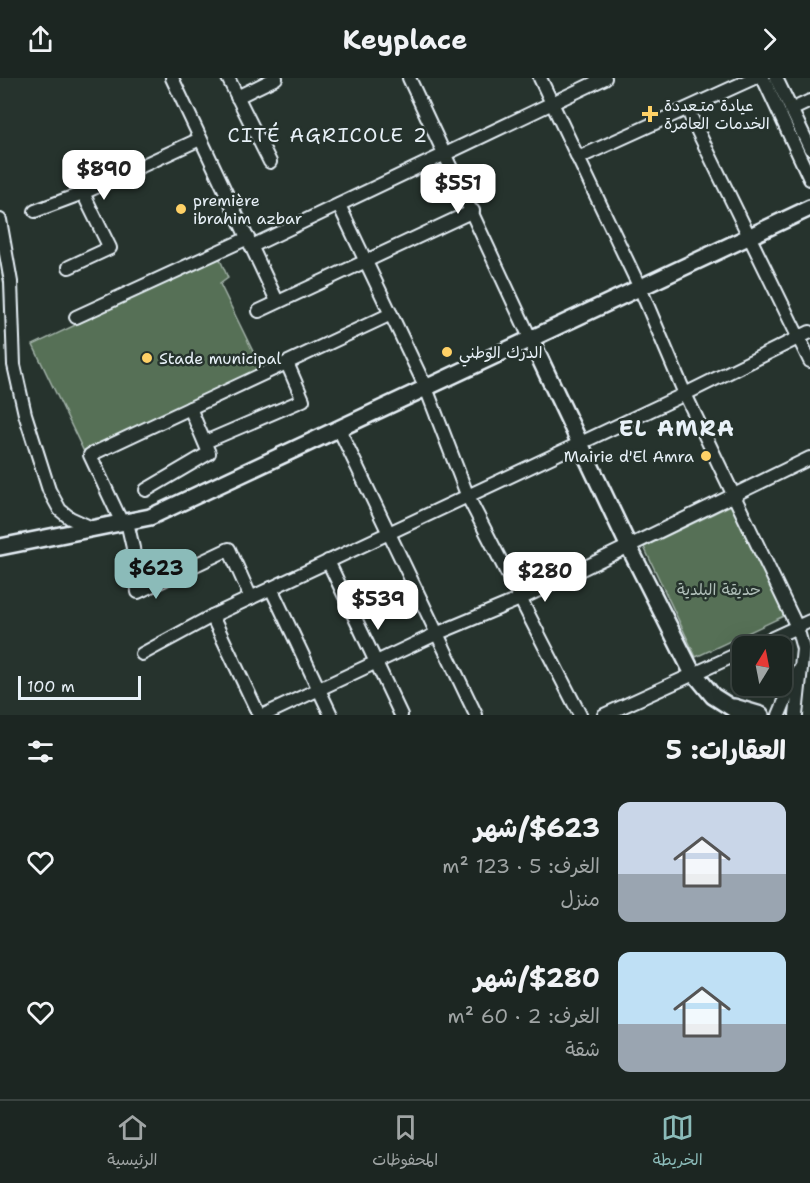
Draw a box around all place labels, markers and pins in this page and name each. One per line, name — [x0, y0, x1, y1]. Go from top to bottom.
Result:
place label: عيادة متـعددة الخدمات العامرة — [664, 95, 770, 134]
marker: عيادة متـعددة الخدمات العامرة — [641, 105, 659, 123]
pin: $890 — [68, 150, 140, 201]
pin: $551 — [422, 164, 494, 215]
place label: première ibrahim azbar — [193, 190, 302, 229]
marker: première ibrahim azbar — [174, 202, 188, 216]
place label: الدرك الوطني — [459, 342, 542, 367]
marker: الدرك الوطني — [440, 345, 454, 359]
place label: Stade municipal — [159, 348, 281, 369]
marker: Stade municipal — [140, 351, 154, 365]
place label: Mairie d'El Amra — [564, 446, 694, 467]
marker: Mairie d'El Amra — [699, 449, 713, 463]
pin: $623 — [120, 549, 192, 600]
pin: $280 — [509, 552, 581, 603]
pin: $539 — [342, 580, 414, 631]

